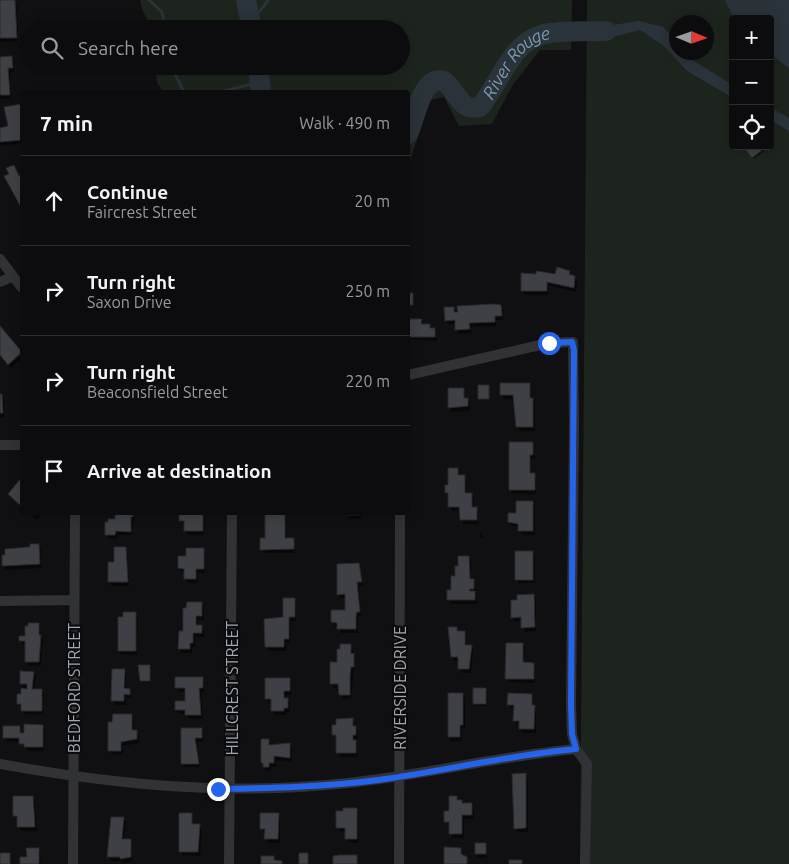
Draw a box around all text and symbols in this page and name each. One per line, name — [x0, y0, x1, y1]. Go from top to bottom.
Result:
north arrow — [669, 15, 714, 60]
map controls — [729, 15, 774, 150]
button: + — [729, 15, 774, 60]
search box — [20, 20, 410, 75]
water label: River Rouge — [478, 22, 551, 102]
icon: search — [38, 34, 66, 62]
text: Search here — [78, 37, 178, 59]
button: − — [729, 60, 774, 105]
button: locate — [729, 105, 774, 150]
text: 7 min — [40, 111, 93, 135]
text: Walk · 490 m — [299, 114, 390, 132]
text: Continue — [87, 181, 168, 203]
icon: ahead — [40, 187, 68, 215]
text: 20 m — [354, 192, 390, 210]
text: Faircrest Street — [87, 203, 197, 221]
text: Turn right — [87, 271, 175, 293]
icon: right — [40, 277, 68, 305]
text: 250 m — [345, 282, 390, 300]
text: Saxon Drive — [87, 293, 172, 311]
route start — [538, 332, 561, 355]
text: Turn right — [87, 361, 175, 383]
icon: right — [40, 367, 68, 395]
text: 220 m — [345, 372, 390, 390]
text: Beaconsfield Street — [87, 383, 228, 401]
icon: arrive — [40, 457, 68, 485]
text: Arrive at destination — [87, 460, 272, 482]
street label: HILLCREST STREET — [223, 621, 241, 755]
street label: BEDFORD STREET — [65, 623, 83, 753]
street label: RIVERSIDE DRIVE — [391, 626, 409, 750]
route end — [207, 778, 230, 801]

